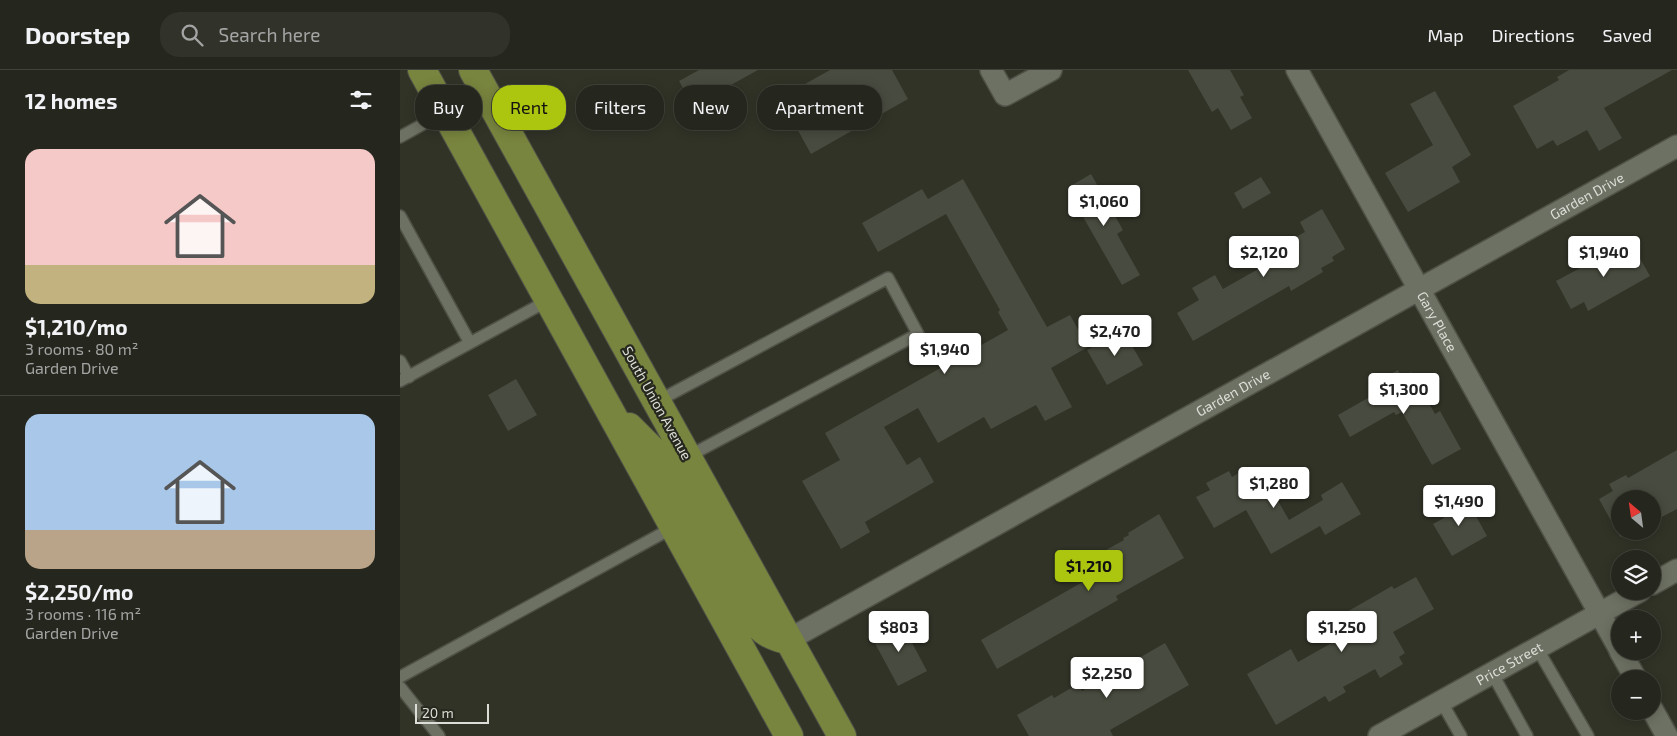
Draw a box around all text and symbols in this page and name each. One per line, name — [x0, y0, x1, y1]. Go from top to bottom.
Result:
search box — [160, 12, 510, 57]
text: Doorstep — [25, 20, 130, 49]
icon: search — [178, 21, 206, 49]
text: Search here — [218, 23, 321, 46]
text: Map — [1427, 24, 1464, 46]
text: Directions — [1492, 24, 1575, 46]
text: Saved — [1603, 24, 1652, 46]
chip: Buy — [415, 85, 482, 130]
chip: Rent — [492, 85, 566, 130]
chip: Filters — [576, 85, 664, 130]
chip: New — [674, 85, 747, 130]
chip: Apartment — [757, 85, 882, 130]
icon: filters — [347, 86, 375, 114]
text: 12 homes — [25, 88, 117, 113]
street label: Garden Drive — [1547, 168, 1627, 223]
icon: home — [155, 181, 245, 271]
pin: $1,060 — [1063, 184, 1145, 227]
text: $1,060 — [1079, 191, 1129, 210]
pin: $2,120 — [1223, 236, 1305, 278]
pin: $1,940 — [1563, 236, 1645, 278]
text: $2,120 — [1240, 242, 1288, 261]
text: $1,940 — [1579, 242, 1629, 261]
street label: Gary Place — [1414, 288, 1461, 355]
text: $1,210/mo — [25, 314, 128, 339]
pin: $2,470 — [1074, 314, 1156, 357]
text: $2,470 — [1089, 321, 1141, 340]
pin: $1,940 — [904, 332, 986, 375]
text: 3 rooms · 80 m² — [25, 339, 138, 358]
text: $1,940 — [920, 339, 970, 358]
street label: South Union Avenue — [619, 343, 696, 462]
text: Garden Drive — [25, 358, 119, 377]
street label: Garden Drive — [1193, 365, 1273, 420]
pin: $1,300 — [1363, 372, 1445, 415]
text: $1,300 — [1379, 379, 1429, 398]
icon: home — [155, 447, 245, 537]
pin: $1,280 — [1233, 466, 1315, 509]
text: $1,280 — [1249, 473, 1299, 492]
pin: $1,490 — [1418, 484, 1500, 527]
north arrow — [1611, 490, 1661, 540]
map controls — [1611, 490, 1661, 720]
text: $1,490 — [1434, 491, 1484, 510]
pin: $1,210 — [1048, 550, 1130, 592]
button: layers — [1611, 550, 1661, 600]
text: $1,210 — [1066, 556, 1112, 575]
text: $2,250/mo — [25, 579, 133, 604]
text: 3 rooms · 116 m² — [25, 604, 141, 623]
pin: $803 — [869, 610, 929, 653]
pin: $1,250 — [1301, 610, 1383, 653]
button: + — [1611, 610, 1661, 660]
text: $803 — [880, 617, 918, 636]
text: $1,250 — [1318, 617, 1366, 636]
text: Garden Drive — [25, 623, 119, 642]
street label: Price Street — [1473, 638, 1545, 689]
pin: $2,250 — [1066, 656, 1148, 699]
text: $2,250 — [1082, 663, 1132, 682]
button: − — [1611, 670, 1661, 720]
scale bar — [415, 701, 489, 724]
text: 20 m — [422, 704, 454, 721]

